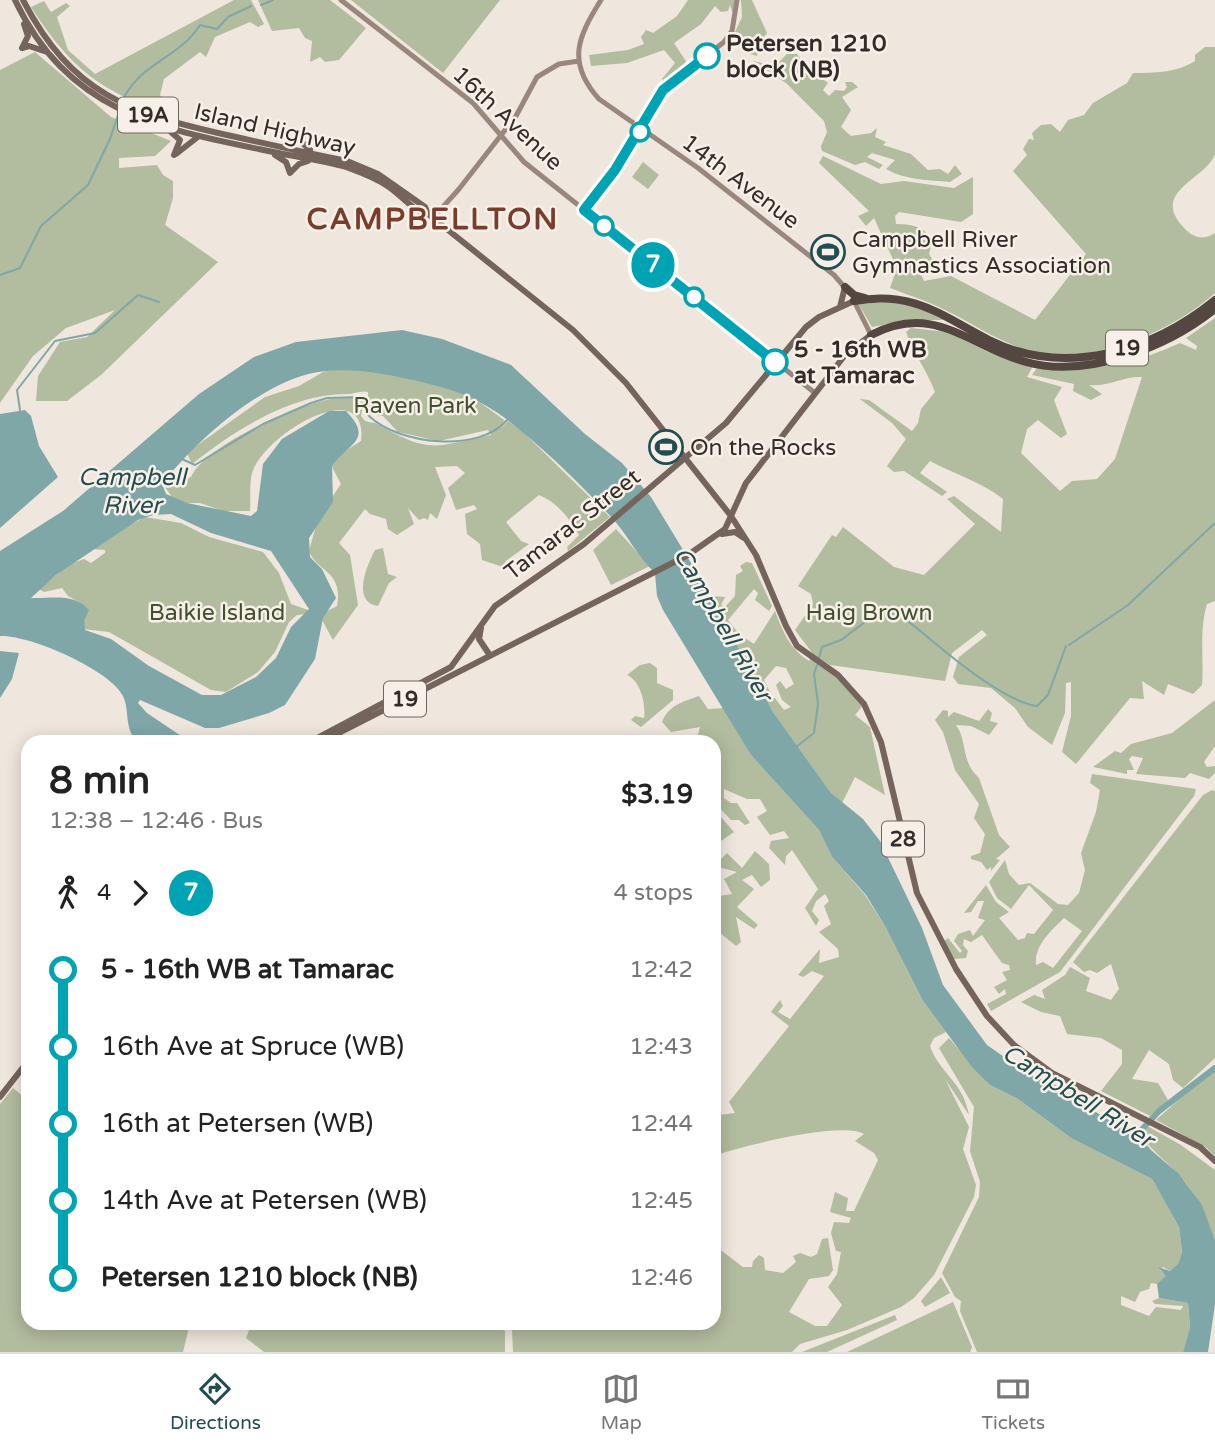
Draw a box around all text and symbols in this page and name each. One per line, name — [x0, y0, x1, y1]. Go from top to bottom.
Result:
place label: Petersen 1210 block (NB) — [726, 30, 886, 84]
marker: Petersen 1210 block (NB) — [694, 43, 720, 69]
street label: 16th Avenue — [447, 61, 568, 177]
road number: 19A — [118, 97, 178, 132]
street label: Island Highway — [191, 98, 358, 162]
unlabelled marker — [630, 122, 650, 142]
street label: 14th Avenue — [676, 128, 805, 235]
district label: CAMPBELLTON — [307, 201, 559, 238]
unlabelled marker — [594, 216, 614, 236]
place label: Campbell River Gymnastics Association — [852, 226, 1111, 280]
sports icon: Campbell River Gymnastics Association — [809, 233, 847, 271]
line badge: 7 — [630, 242, 676, 288]
text: 7 — [645, 250, 661, 279]
unlabelled marker — [684, 287, 704, 307]
road number: 19 — [1106, 330, 1148, 366]
place label: 5 - 16th WB at Tamarac — [794, 336, 927, 390]
marker: 5 - 16th WB at Tamarac — [762, 349, 788, 375]
park label: Raven Park — [353, 392, 477, 420]
sports icon: On the Rocks — [647, 428, 685, 466]
place label: On the Rocks — [690, 434, 836, 462]
water label: Campbell River — [78, 463, 189, 520]
street label: Tamarac Street — [499, 463, 646, 587]
water label: Campbell River — [667, 542, 780, 709]
park label: Baikie Island — [149, 599, 285, 627]
park label: Haig Brown — [806, 599, 932, 627]
road number: 19 — [384, 682, 426, 716]
text: 8 min — [49, 758, 150, 804]
text: $3.19 — [621, 779, 693, 810]
text: 12:38 – 12:46 · Bus — [49, 807, 263, 835]
road number: 28 — [882, 822, 924, 856]
icon: walk — [49, 874, 87, 912]
icon: forward — [121, 874, 159, 912]
text: 7 — [183, 878, 199, 907]
text: 4 — [97, 879, 111, 907]
text: 4 stops — [613, 879, 693, 907]
text: 5 - 16th WB at Tamarac — [101, 954, 394, 985]
text: 12:42 — [629, 956, 693, 984]
text: 16th Ave at Spruce (WB) — [101, 1031, 404, 1062]
text: 12:43 — [629, 1033, 693, 1061]
water label: Campbell River — [997, 1038, 1161, 1156]
text: 16th at Petersen (WB) — [101, 1108, 373, 1139]
text: 12:44 — [629, 1110, 693, 1138]
text: 14th Ave at Petersen (WB) — [101, 1185, 427, 1216]
text: 12:45 — [629, 1187, 693, 1215]
text: Petersen 1210 block (NB) — [101, 1262, 418, 1293]
text: 12:46 — [629, 1264, 693, 1292]
tab: Directions — [170, 1370, 261, 1434]
tab: Map — [601, 1370, 642, 1434]
tab: Tickets — [982, 1370, 1045, 1434]

